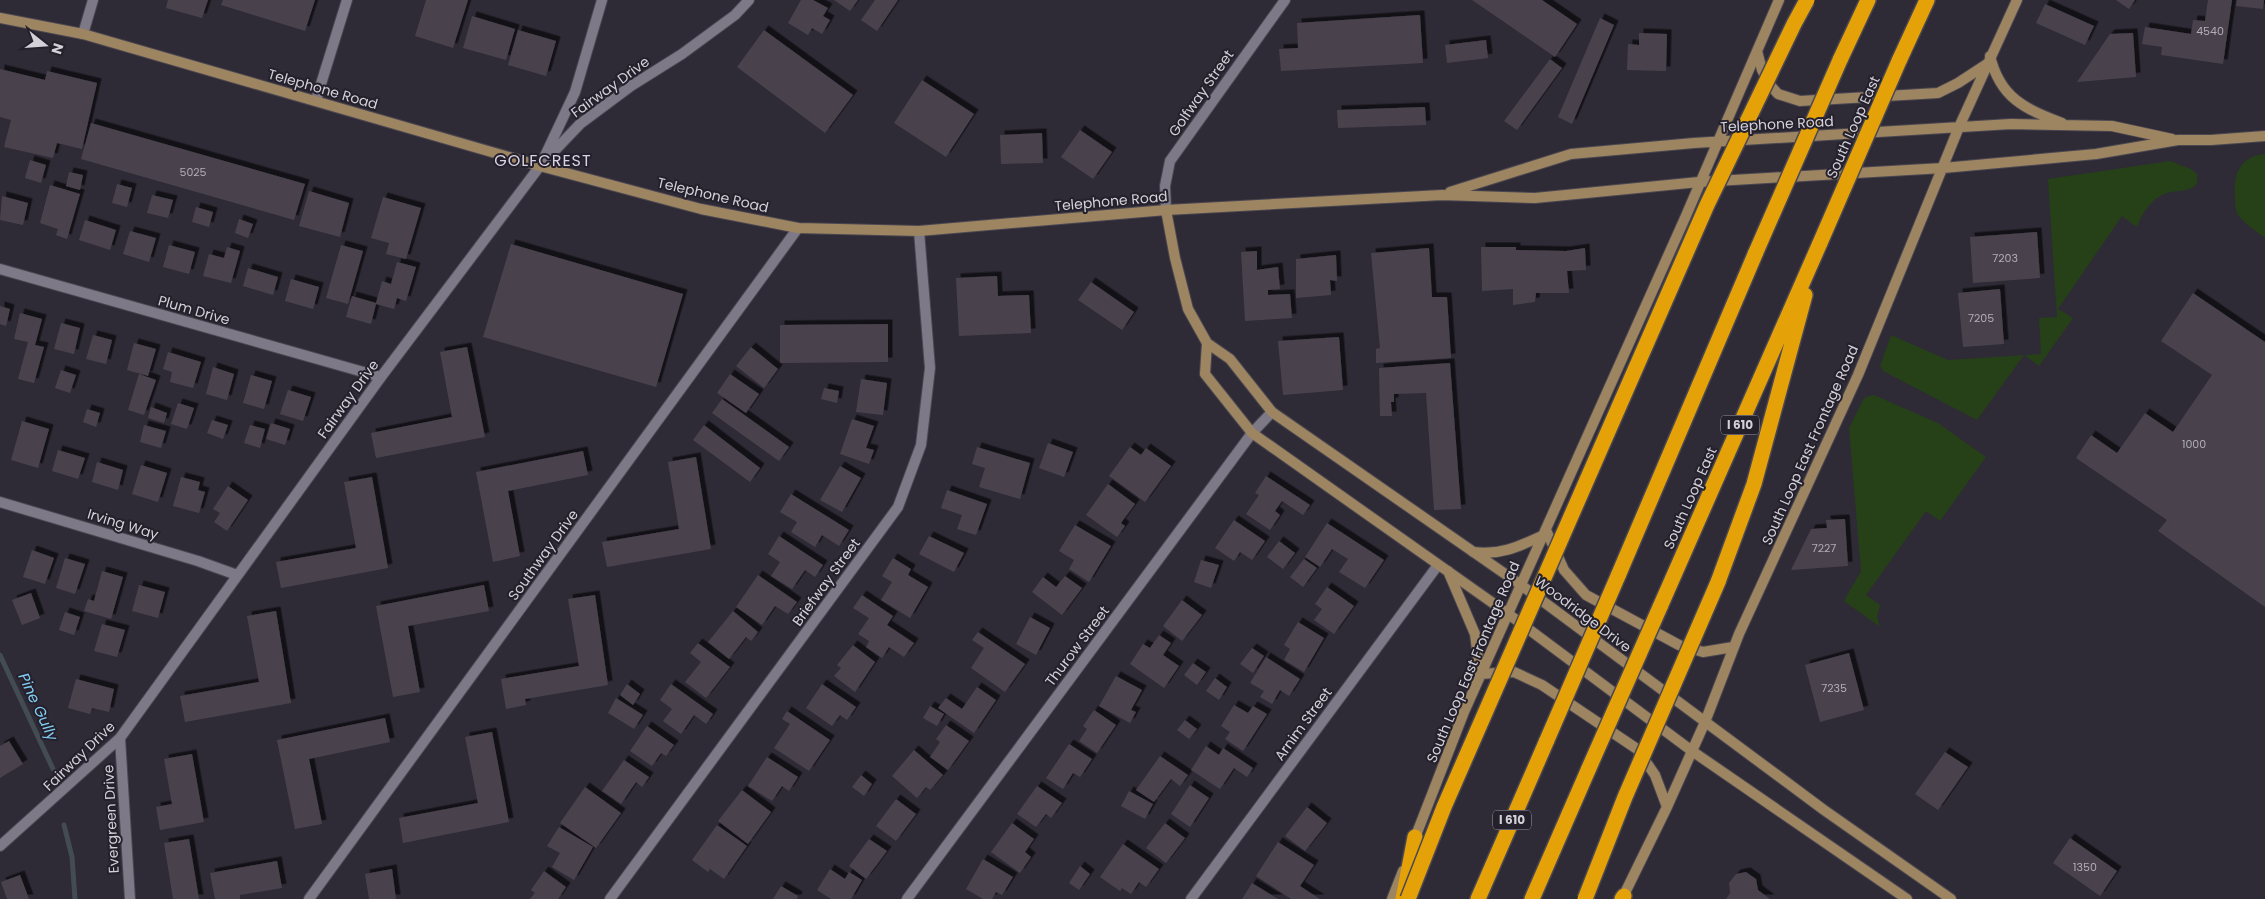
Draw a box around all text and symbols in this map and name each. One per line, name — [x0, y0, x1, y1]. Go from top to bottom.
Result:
north arrow — [20, 20, 70, 70]
house number: 4540 — [2196, 23, 2224, 39]
text: N — [46, 41, 69, 57]
street label: Golfway Street — [1164, 46, 1238, 140]
street label: Fairway Drive — [567, 51, 654, 122]
street label: Telephone Road — [266, 64, 380, 114]
street label: South Loop East — [1821, 73, 1885, 181]
street label: Telephone Road — [1720, 111, 1834, 137]
district label: GOLFCREST — [494, 149, 592, 172]
house number: 5025 — [179, 164, 207, 180]
street label: Telephone Road — [655, 172, 771, 218]
street label: Telephone Road — [1054, 186, 1168, 216]
house number: 7203 — [1992, 250, 2018, 266]
street label: Plum Drive — [156, 290, 233, 330]
house number: 7205 — [1968, 310, 1994, 326]
street label: South Loop East Frontage Road — [1757, 342, 1863, 548]
street label: Fairway Drive — [313, 355, 384, 442]
road number: I 610 — [1721, 416, 1759, 434]
house number: 1000 — [2182, 436, 2206, 452]
street label: South Loop East — [1658, 444, 1722, 552]
street label: Irving Way — [85, 504, 161, 544]
street label: Southway Drive — [503, 505, 583, 605]
street label: Briefway Street — [787, 534, 865, 630]
house number: 7227 — [1812, 540, 1836, 556]
street label: South Loop East Frontage Road — [1421, 558, 1525, 766]
street label: Woodridge Drive — [1531, 571, 1636, 657]
street label: Thurow Street — [1040, 602, 1114, 690]
water label: Pine Gully — [14, 669, 64, 745]
house number: 7235 — [1821, 680, 1847, 696]
street label: Arnim Street — [1270, 683, 1336, 765]
street label: Fairway Drive — [39, 716, 120, 795]
street label: Evergreen Drive — [98, 764, 124, 874]
road number: I 610 — [1493, 810, 1531, 830]
house number: 1350 — [2073, 859, 2097, 875]

